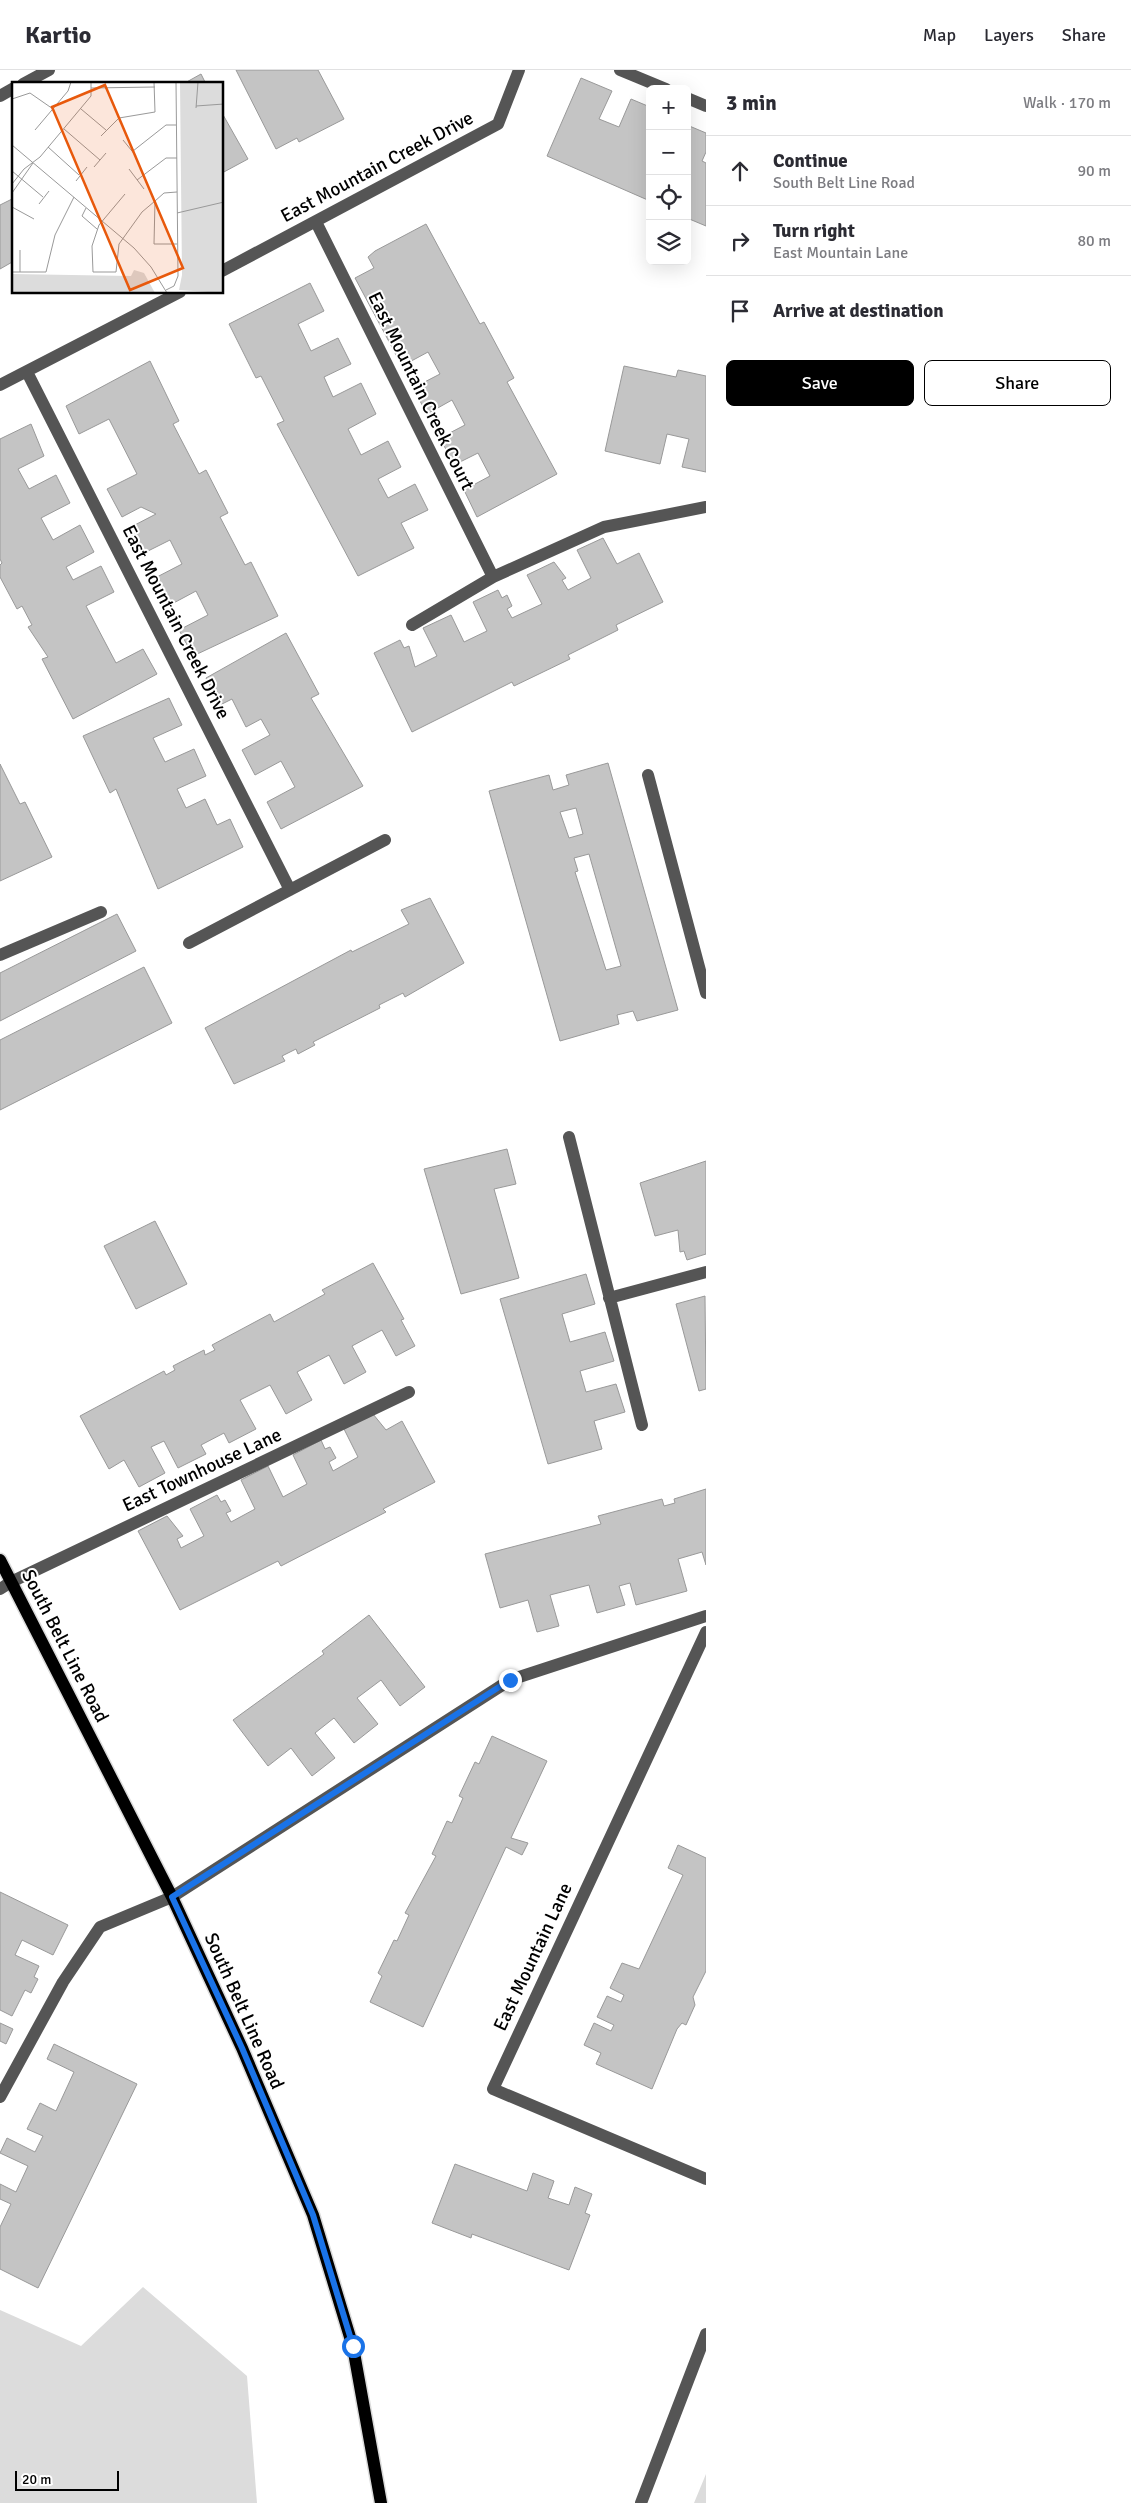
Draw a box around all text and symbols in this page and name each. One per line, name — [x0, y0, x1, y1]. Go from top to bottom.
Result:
text: Kartio — [25, 20, 91, 50]
text: Map — [923, 24, 956, 46]
text: Layers — [984, 24, 1034, 46]
text: Share — [1062, 24, 1106, 46]
inset map — [12, 82, 224, 294]
map controls — [646, 85, 691, 265]
button: + — [646, 85, 691, 130]
text: 3 min — [726, 90, 777, 116]
text: Walk · 170 m — [1023, 93, 1111, 113]
street label: East Mountain Creek Drive — [277, 106, 477, 228]
button: − — [646, 130, 691, 175]
text: Continue — [773, 149, 848, 173]
icon: ahead — [726, 157, 754, 185]
text: 90 m — [1077, 161, 1111, 181]
text: South Belt Line Road — [773, 173, 915, 193]
button: locate — [646, 175, 691, 220]
text: Turn right — [773, 219, 855, 243]
button: layers — [646, 220, 691, 265]
icon: right — [726, 227, 754, 255]
text: 80 m — [1077, 231, 1111, 251]
text: East Mountain Lane — [773, 243, 908, 263]
street label: East Mountain Creek Court — [362, 288, 480, 494]
icon: arrive — [726, 297, 754, 325]
text: Arrive at destination — [773, 299, 944, 323]
button: Save — [726, 360, 914, 406]
button: Share — [924, 360, 1111, 406]
street label: East Mountain Creek Drive — [117, 521, 235, 723]
street label: East Townhouse Lane — [119, 1423, 285, 1517]
street label: South Belt Line Road — [16, 1565, 114, 1727]
route end — [499, 1669, 522, 1692]
street label: East Mountain Lane — [488, 1879, 578, 2035]
street label: South Belt Line Road — [199, 1929, 289, 2093]
route start — [342, 2335, 365, 2358]
scale bar — [15, 2468, 119, 2491]
text: 20 m — [22, 2471, 51, 2488]

